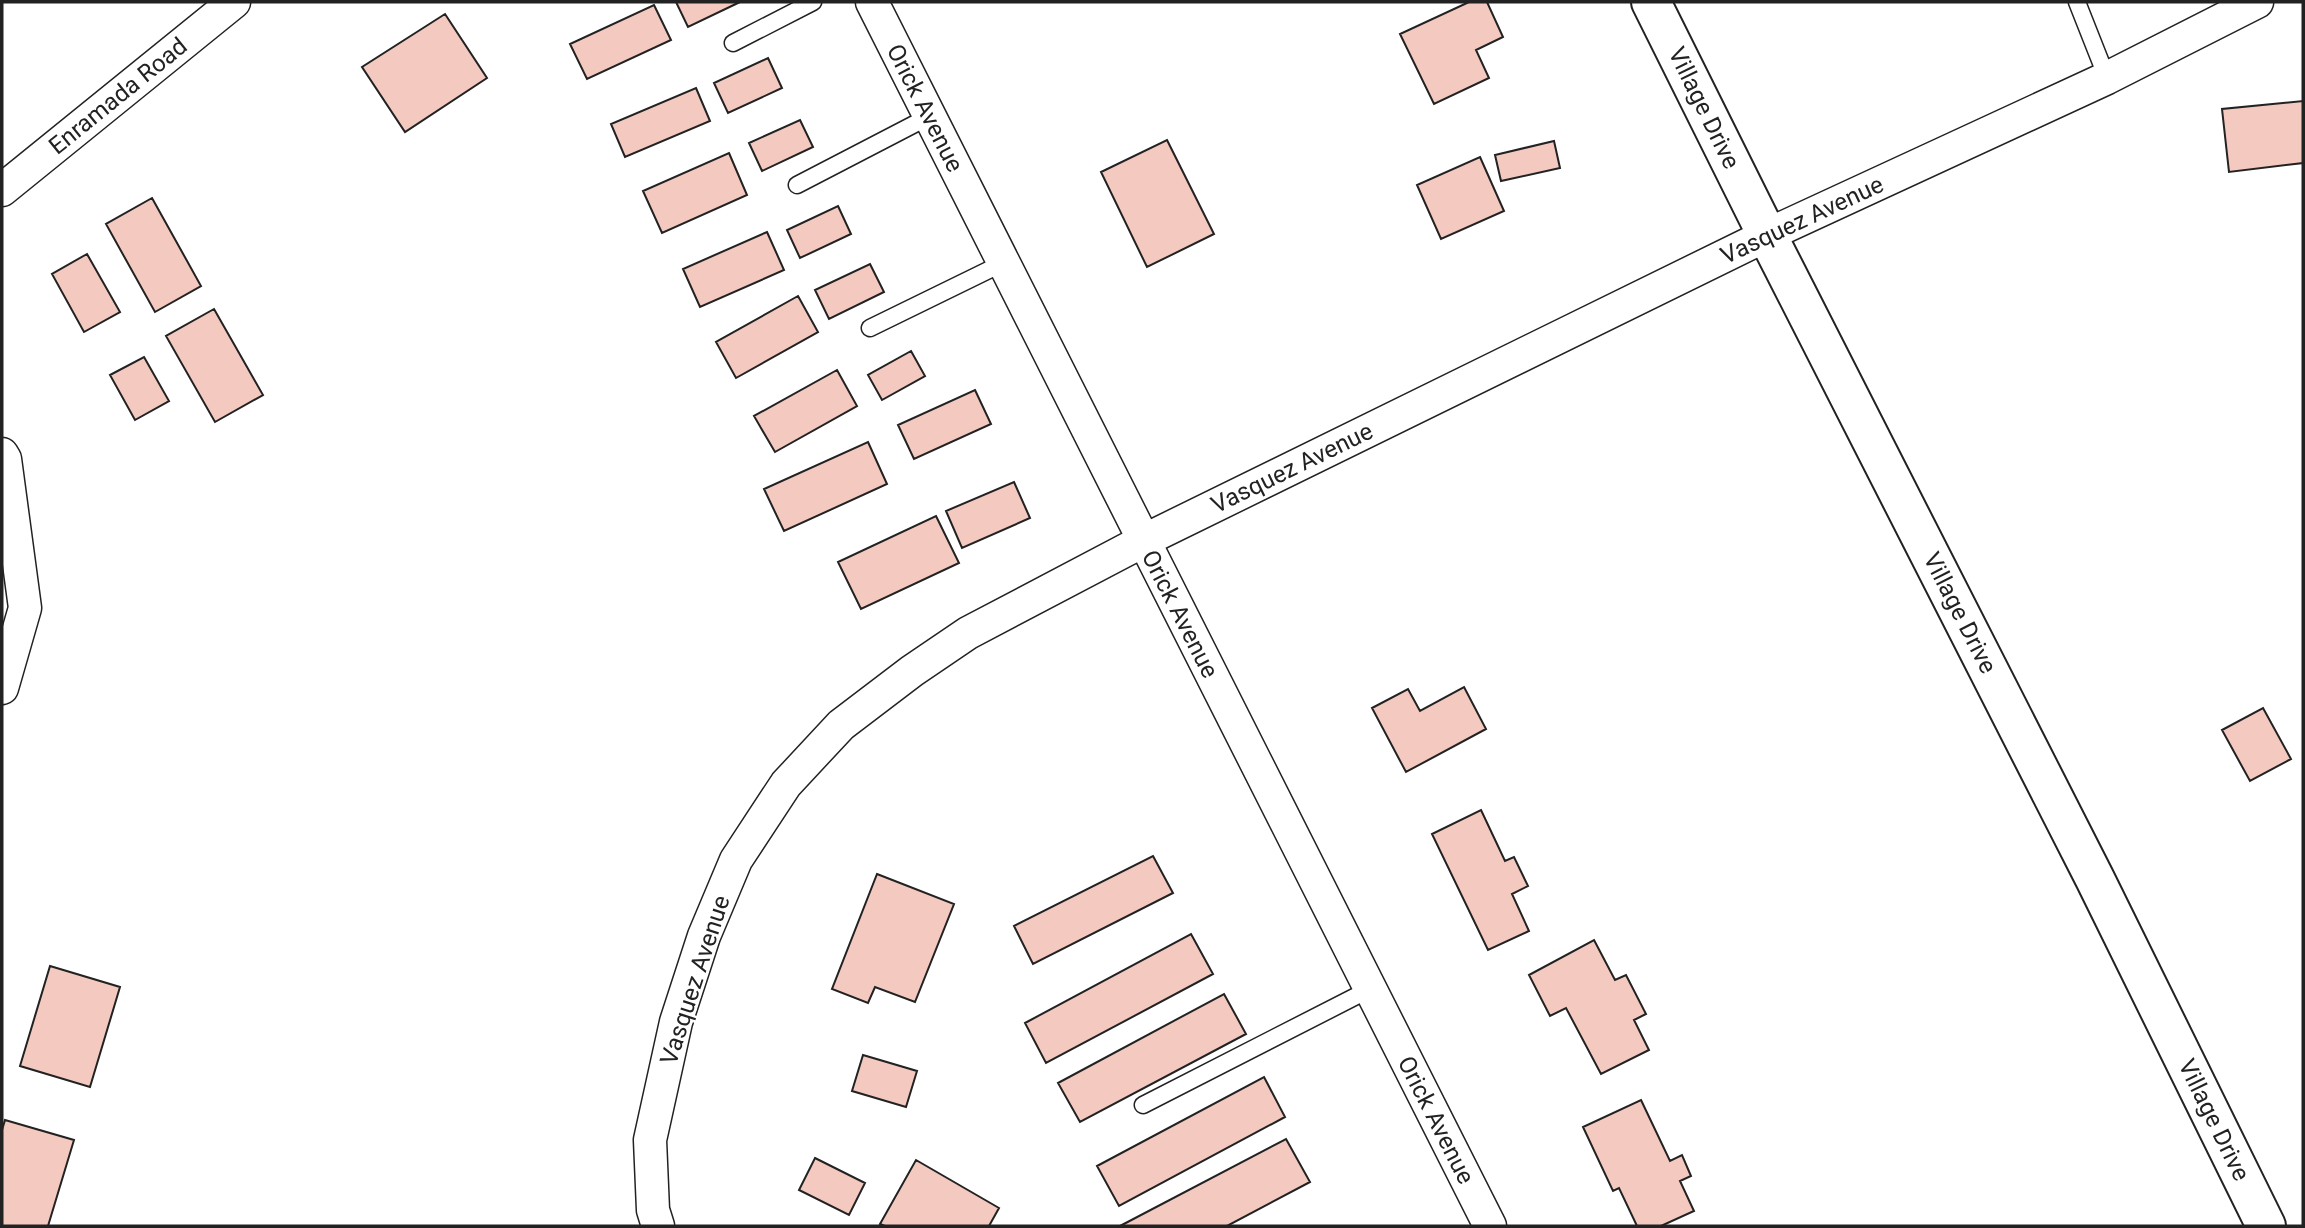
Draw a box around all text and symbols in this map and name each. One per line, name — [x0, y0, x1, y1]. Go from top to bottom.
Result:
street label: Enramada Road — [43, 32, 193, 160]
street label: Orick Avenue — [881, 39, 969, 177]
street label: Village Drive — [1663, 43, 1745, 173]
street label: Vasquez Avenue — [1716, 170, 1888, 270]
street label: Vasquez Avenue — [1207, 417, 1377, 519]
street label: Orick Avenue — [1136, 545, 1224, 683]
street label: Village Drive — [1918, 548, 2002, 678]
street label: Vasquez Avenue — [654, 892, 736, 1068]
street label: Orick Avenue — [1392, 1051, 1480, 1189]
street label: Village Drive — [2173, 1055, 2255, 1185]

